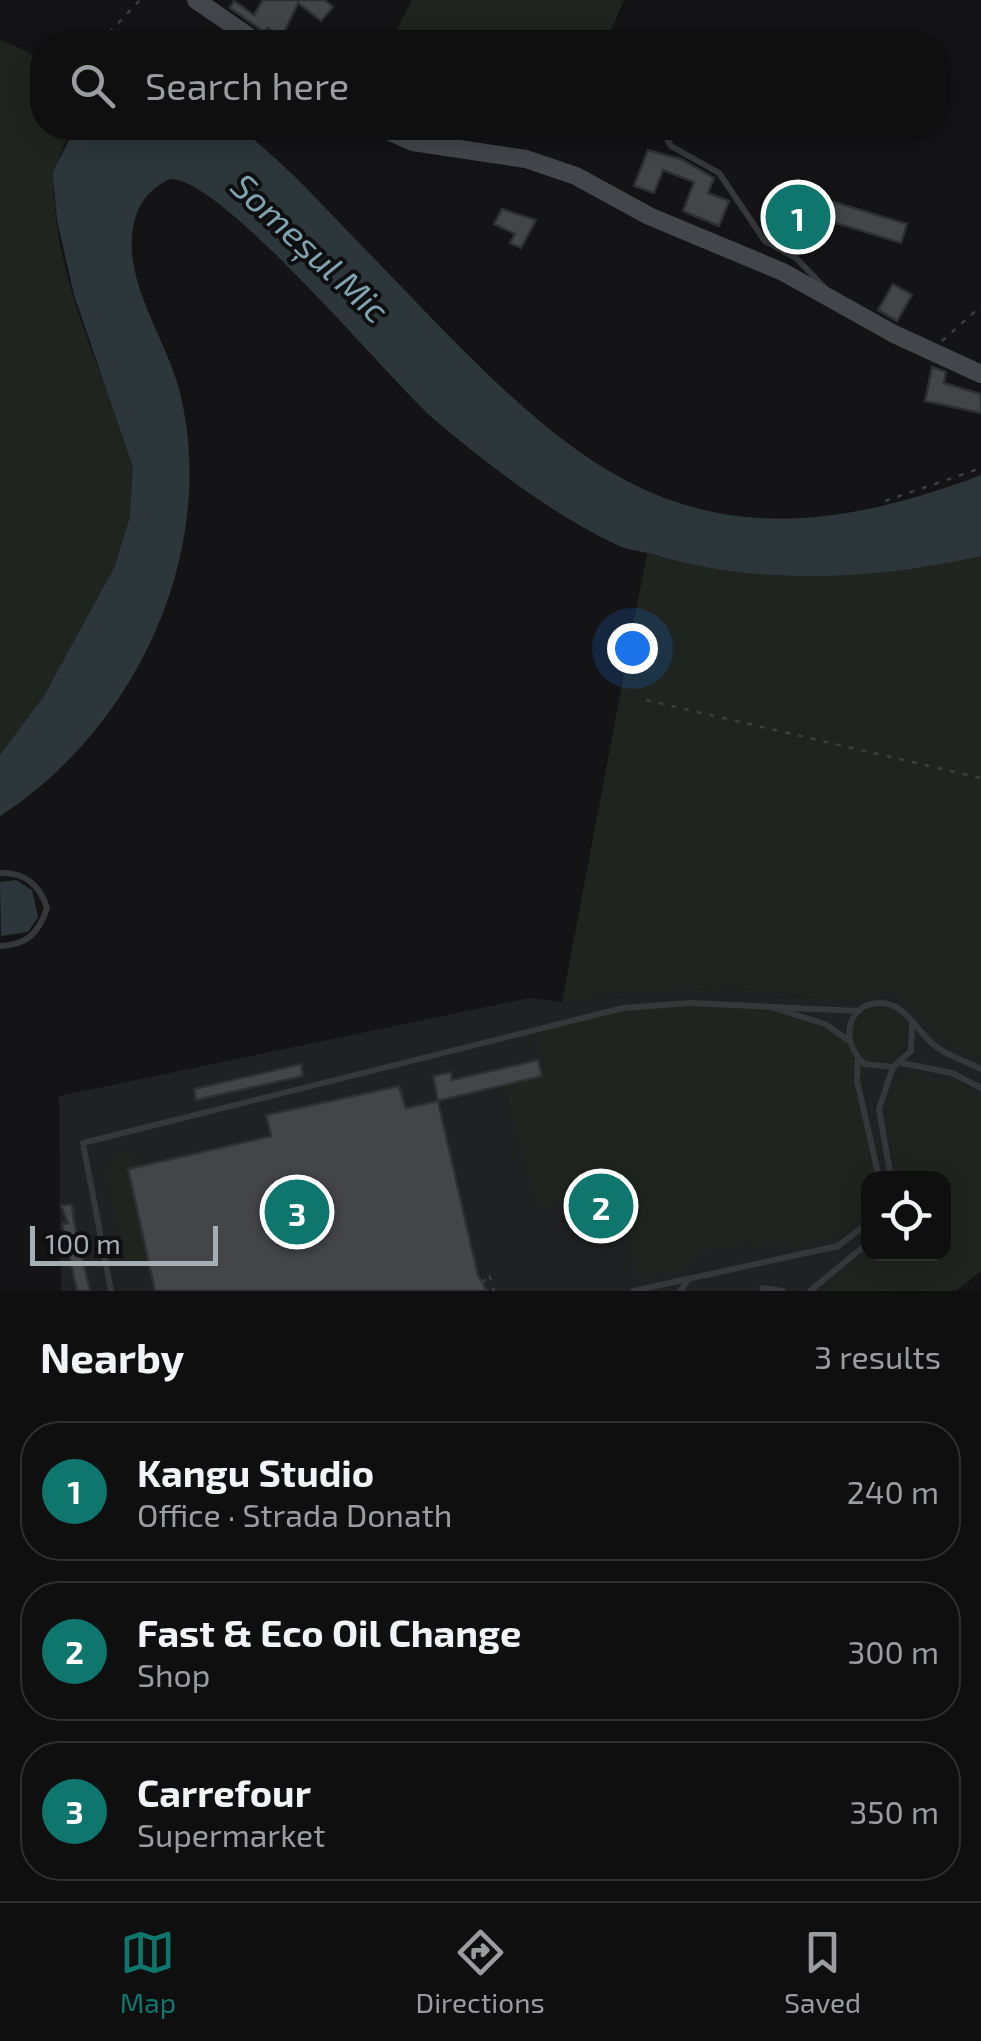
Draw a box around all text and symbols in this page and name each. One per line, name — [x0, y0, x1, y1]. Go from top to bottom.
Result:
search box — [30, 30, 951, 140]
icon: search — [65, 58, 120, 113]
text: Search here — [145, 62, 349, 108]
water label: Someșul Mic — [222, 164, 398, 333]
pin: 1 — [766, 180, 830, 254]
your location — [607, 623, 658, 674]
pin: 2 — [568, 1168, 634, 1244]
map controls — [861, 1171, 951, 1261]
button: locate — [861, 1171, 951, 1261]
pin: 3 — [264, 1174, 330, 1250]
scale bar — [30, 1221, 218, 1266]
text: 100 m — [45, 1226, 121, 1260]
text: Nearby — [40, 1331, 184, 1381]
text: 3 results — [814, 1337, 941, 1375]
text: Kangu Studio — [137, 1449, 374, 1495]
text: 1 — [68, 1472, 81, 1510]
text: 240 m — [847, 1472, 939, 1510]
text: Office · Strada Donath — [137, 1495, 452, 1533]
text: Fast & Eco Oil Change — [137, 1609, 521, 1655]
text: 2 — [65, 1632, 84, 1670]
text: 300 m — [847, 1632, 939, 1670]
text: Shop — [137, 1655, 210, 1693]
text: Carrefour — [137, 1769, 311, 1815]
text: 3 — [65, 1792, 84, 1830]
text: 350 m — [850, 1792, 939, 1830]
text: Supermarket — [137, 1815, 325, 1853]
tab: Map — [120, 1925, 176, 2019]
tab: Directions — [416, 1925, 545, 2019]
tab: Saved — [784, 1925, 861, 2019]

